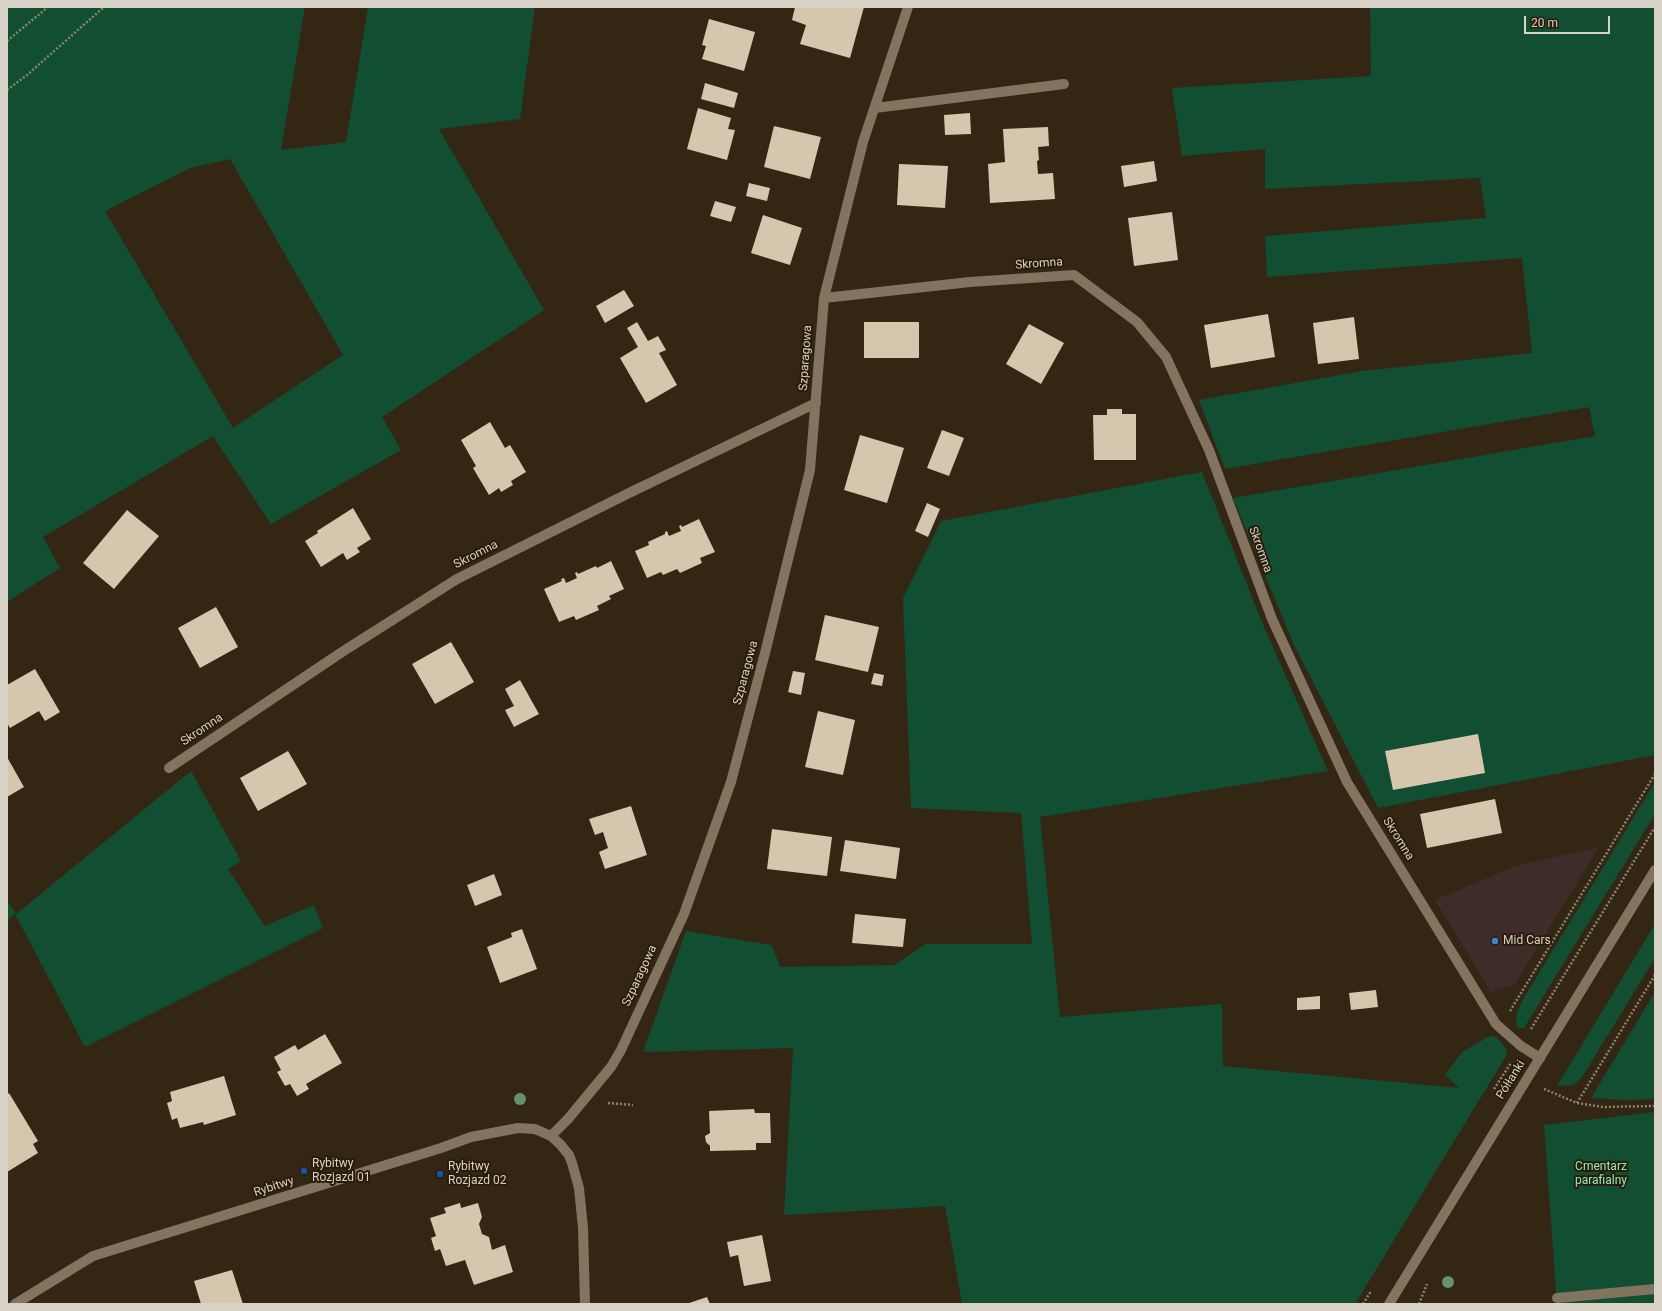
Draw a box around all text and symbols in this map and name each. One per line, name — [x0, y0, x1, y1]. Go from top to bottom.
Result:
scale bar — [1526, 8, 1612, 34]
text: 20 m — [1531, 16, 1558, 30]
street label: Skromna — [1015, 255, 1063, 273]
street label: Szparagowa — [797, 325, 815, 391]
street label: Skromna — [1245, 525, 1275, 575]
street label: Skromna — [451, 538, 501, 572]
street label: Szparagowa — [731, 639, 761, 707]
street label: Skromna — [178, 711, 226, 749]
street label: Skromna — [1379, 815, 1417, 863]
place label: Mid Cars — [1503, 934, 1551, 948]
marker: Mid Cars — [1490, 936, 1500, 946]
street label: Szparagowa — [620, 943, 660, 1009]
street label: Półłanki — [1494, 1058, 1528, 1102]
place label: Rybitwy Rozjazd 01 — [312, 1157, 371, 1185]
place label: Rybitwy Rozjazd 02 — [448, 1160, 507, 1188]
park label: Cmentarz parafialny — [1575, 1160, 1627, 1188]
marker: Rybitwy Rozjazd 01 — [299, 1166, 309, 1176]
marker: Rybitwy Rozjazd 02 — [435, 1169, 445, 1179]
street label: Rybitwy — [252, 1174, 296, 1200]

